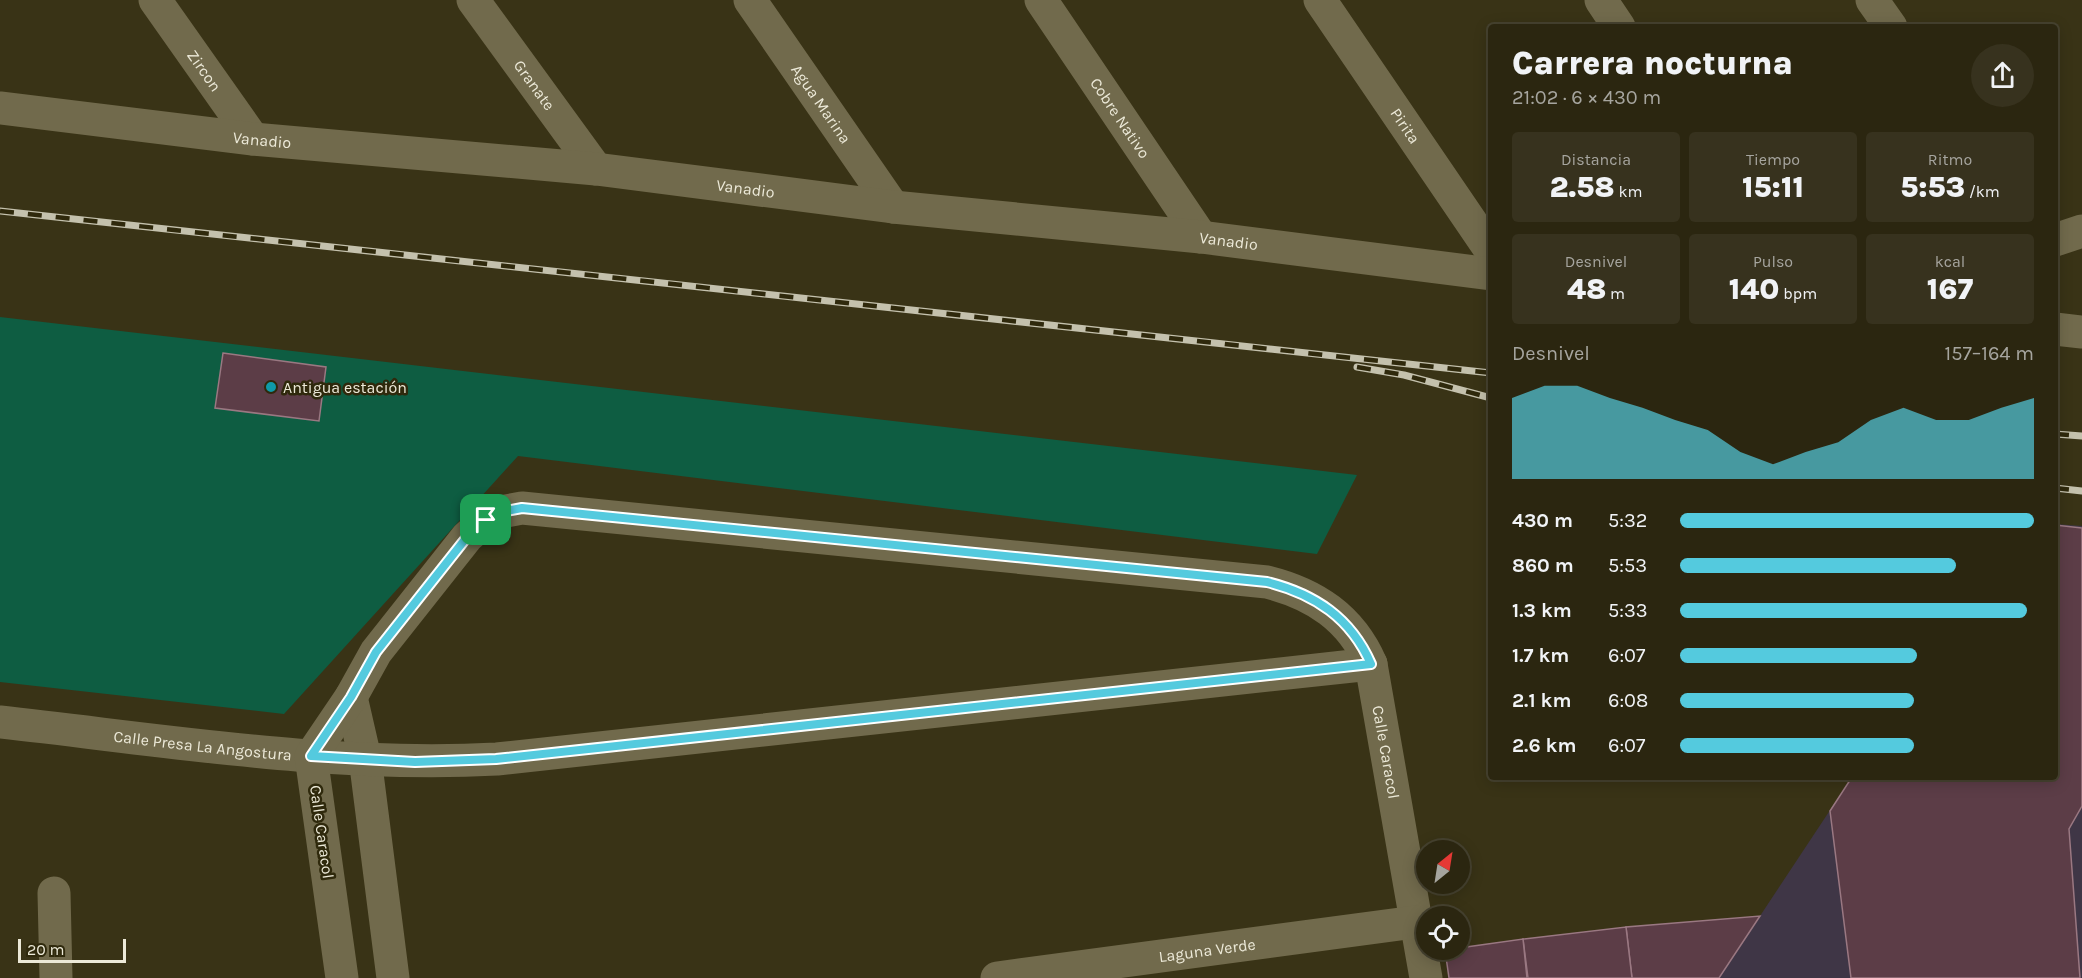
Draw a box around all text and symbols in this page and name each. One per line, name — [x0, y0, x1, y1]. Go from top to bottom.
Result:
text: Carrera nocturna — [1512, 44, 1793, 82]
button: share — [1971, 44, 2034, 107]
street label: Zircon — [183, 46, 226, 95]
street label: Granate — [510, 56, 559, 114]
street label: Agua Marina — [788, 60, 856, 147]
street label: Cobre Nativo — [1086, 74, 1154, 162]
text: 21:02 · 6 × 430 m — [1512, 86, 1661, 109]
street label: Pirita — [1387, 104, 1424, 147]
street label: Vanadio — [232, 127, 292, 152]
text: Distancia — [1561, 150, 1631, 169]
text: Tiempo — [1746, 150, 1800, 169]
text: Ritmo — [1928, 150, 1972, 169]
text: 2.58 — [1550, 169, 1615, 205]
text: 15:11 — [1742, 169, 1804, 205]
text: 5:53 — [1900, 169, 1965, 205]
street label: Vanadio — [715, 175, 776, 201]
text: km — [1615, 182, 1642, 201]
text: /km — [1965, 182, 2000, 201]
street label: Vanadio — [1198, 227, 1259, 254]
text: Desnivel — [1565, 252, 1627, 271]
text: Pulso — [1753, 252, 1793, 271]
text: kcal — [1935, 252, 1965, 271]
text: 48 — [1567, 271, 1606, 307]
text: 140 — [1729, 271, 1780, 307]
text: 167 — [1927, 271, 1973, 307]
text: m — [1606, 284, 1625, 303]
text: bpm — [1780, 284, 1817, 303]
text: Desnivel — [1512, 342, 1590, 365]
text: 157–164 m — [1945, 342, 2034, 365]
place label: Antigua estación — [283, 378, 407, 397]
marker: Antigua estación — [264, 380, 278, 394]
pin — [460, 494, 511, 545]
icon: arrive — [469, 503, 502, 536]
text: 430 m — [1512, 509, 1573, 532]
text: 5:32 — [1608, 509, 1647, 532]
text: 860 m — [1512, 554, 1574, 577]
text: 5:53 — [1608, 554, 1647, 577]
text: 1.3 km — [1512, 599, 1572, 622]
text: 5:33 — [1608, 599, 1648, 622]
text: 1.7 km — [1512, 644, 1569, 667]
text: 6:07 — [1608, 644, 1645, 667]
text: 2.1 km — [1512, 689, 1571, 712]
text: 6:08 — [1608, 689, 1648, 712]
street label: Calle Caracol — [1369, 704, 1404, 800]
street label: Calle Presa La Angostura — [113, 726, 293, 764]
text: 2.6 km — [1512, 734, 1576, 757]
text: 6:07 — [1608, 734, 1645, 757]
street label: Calle Caracol — [306, 784, 338, 880]
north arrow — [1416, 840, 1470, 894]
map controls — [1416, 840, 1470, 960]
button: locate — [1416, 906, 1470, 960]
street label: Laguna Verde — [1158, 934, 1257, 966]
scale bar — [18, 936, 126, 964]
text: 20 m — [27, 940, 65, 959]

